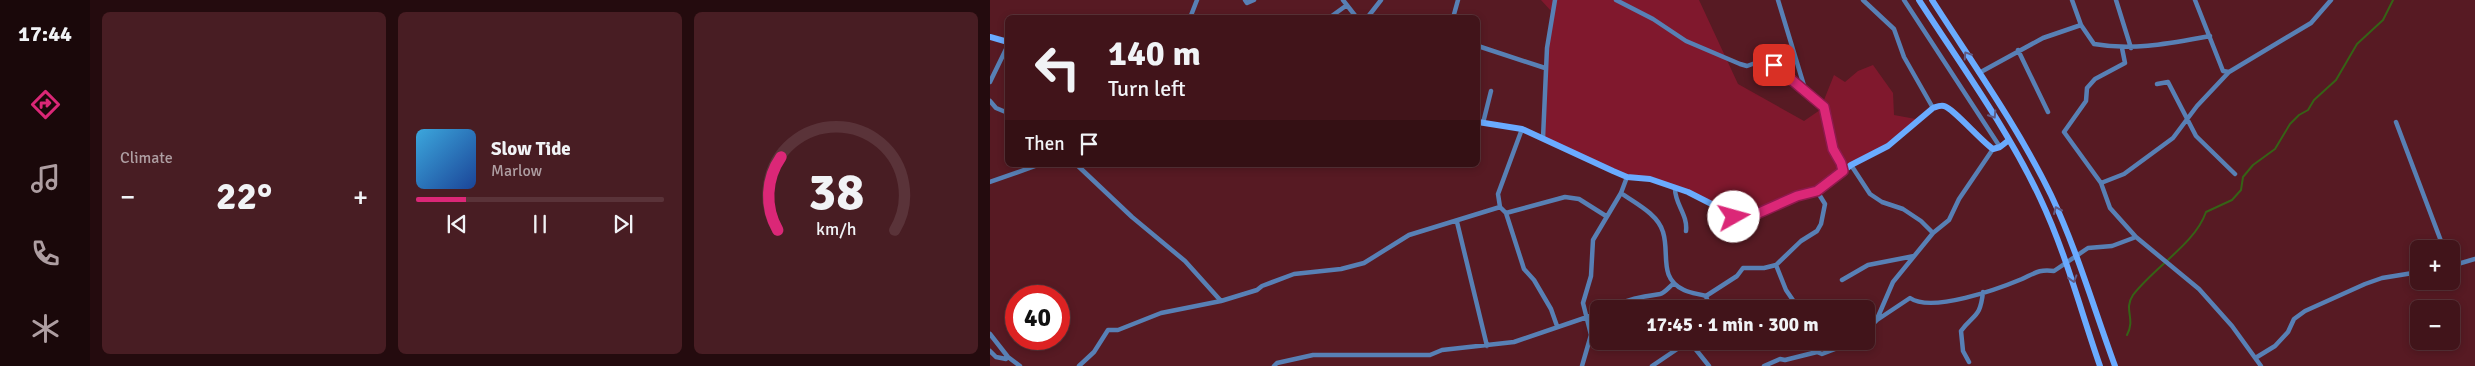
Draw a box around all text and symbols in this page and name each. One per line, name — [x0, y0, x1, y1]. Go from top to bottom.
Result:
text: 17:44 — [18, 20, 72, 47]
text: 140 m — [1108, 32, 1201, 75]
icon: left — [1025, 35, 1090, 100]
pin — [1753, 44, 1795, 86]
icon: arrive — [1760, 51, 1788, 79]
one-way arrow — [1964, 51, 1973, 60]
text: Turn left — [1108, 75, 1186, 102]
icon: directions — [28, 87, 63, 122]
one-way arrow — [1986, 109, 1996, 118]
icon: arrive — [1075, 130, 1103, 158]
text: Then — [1025, 132, 1065, 156]
text: Slow Tide — [491, 137, 571, 161]
text: Climate — [120, 148, 173, 168]
text: 38 — [808, 160, 864, 224]
icon: music — [28, 161, 63, 196]
text: Marlow — [491, 161, 542, 181]
text: 22° — [216, 173, 272, 220]
text: − — [120, 180, 135, 214]
text: + — [353, 180, 368, 214]
position arrow — [1707, 190, 1759, 242]
one-way arrow — [2053, 206, 2064, 215]
icon: previous — [443, 210, 471, 238]
icon: pause — [526, 210, 554, 238]
icon: next — [609, 210, 637, 238]
text: km/h — [816, 218, 856, 240]
icon: phone — [28, 236, 63, 271]
map controls — [2410, 240, 2460, 350]
button: + — [2410, 240, 2460, 290]
one-way arrow — [2067, 275, 2077, 283]
speed limit sign: 40 — [1005, 285, 1070, 350]
button: − — [2410, 300, 2460, 350]
icon: climate — [28, 311, 63, 346]
text: 17:45 · 1 min · 300 m — [1646, 313, 1819, 337]

